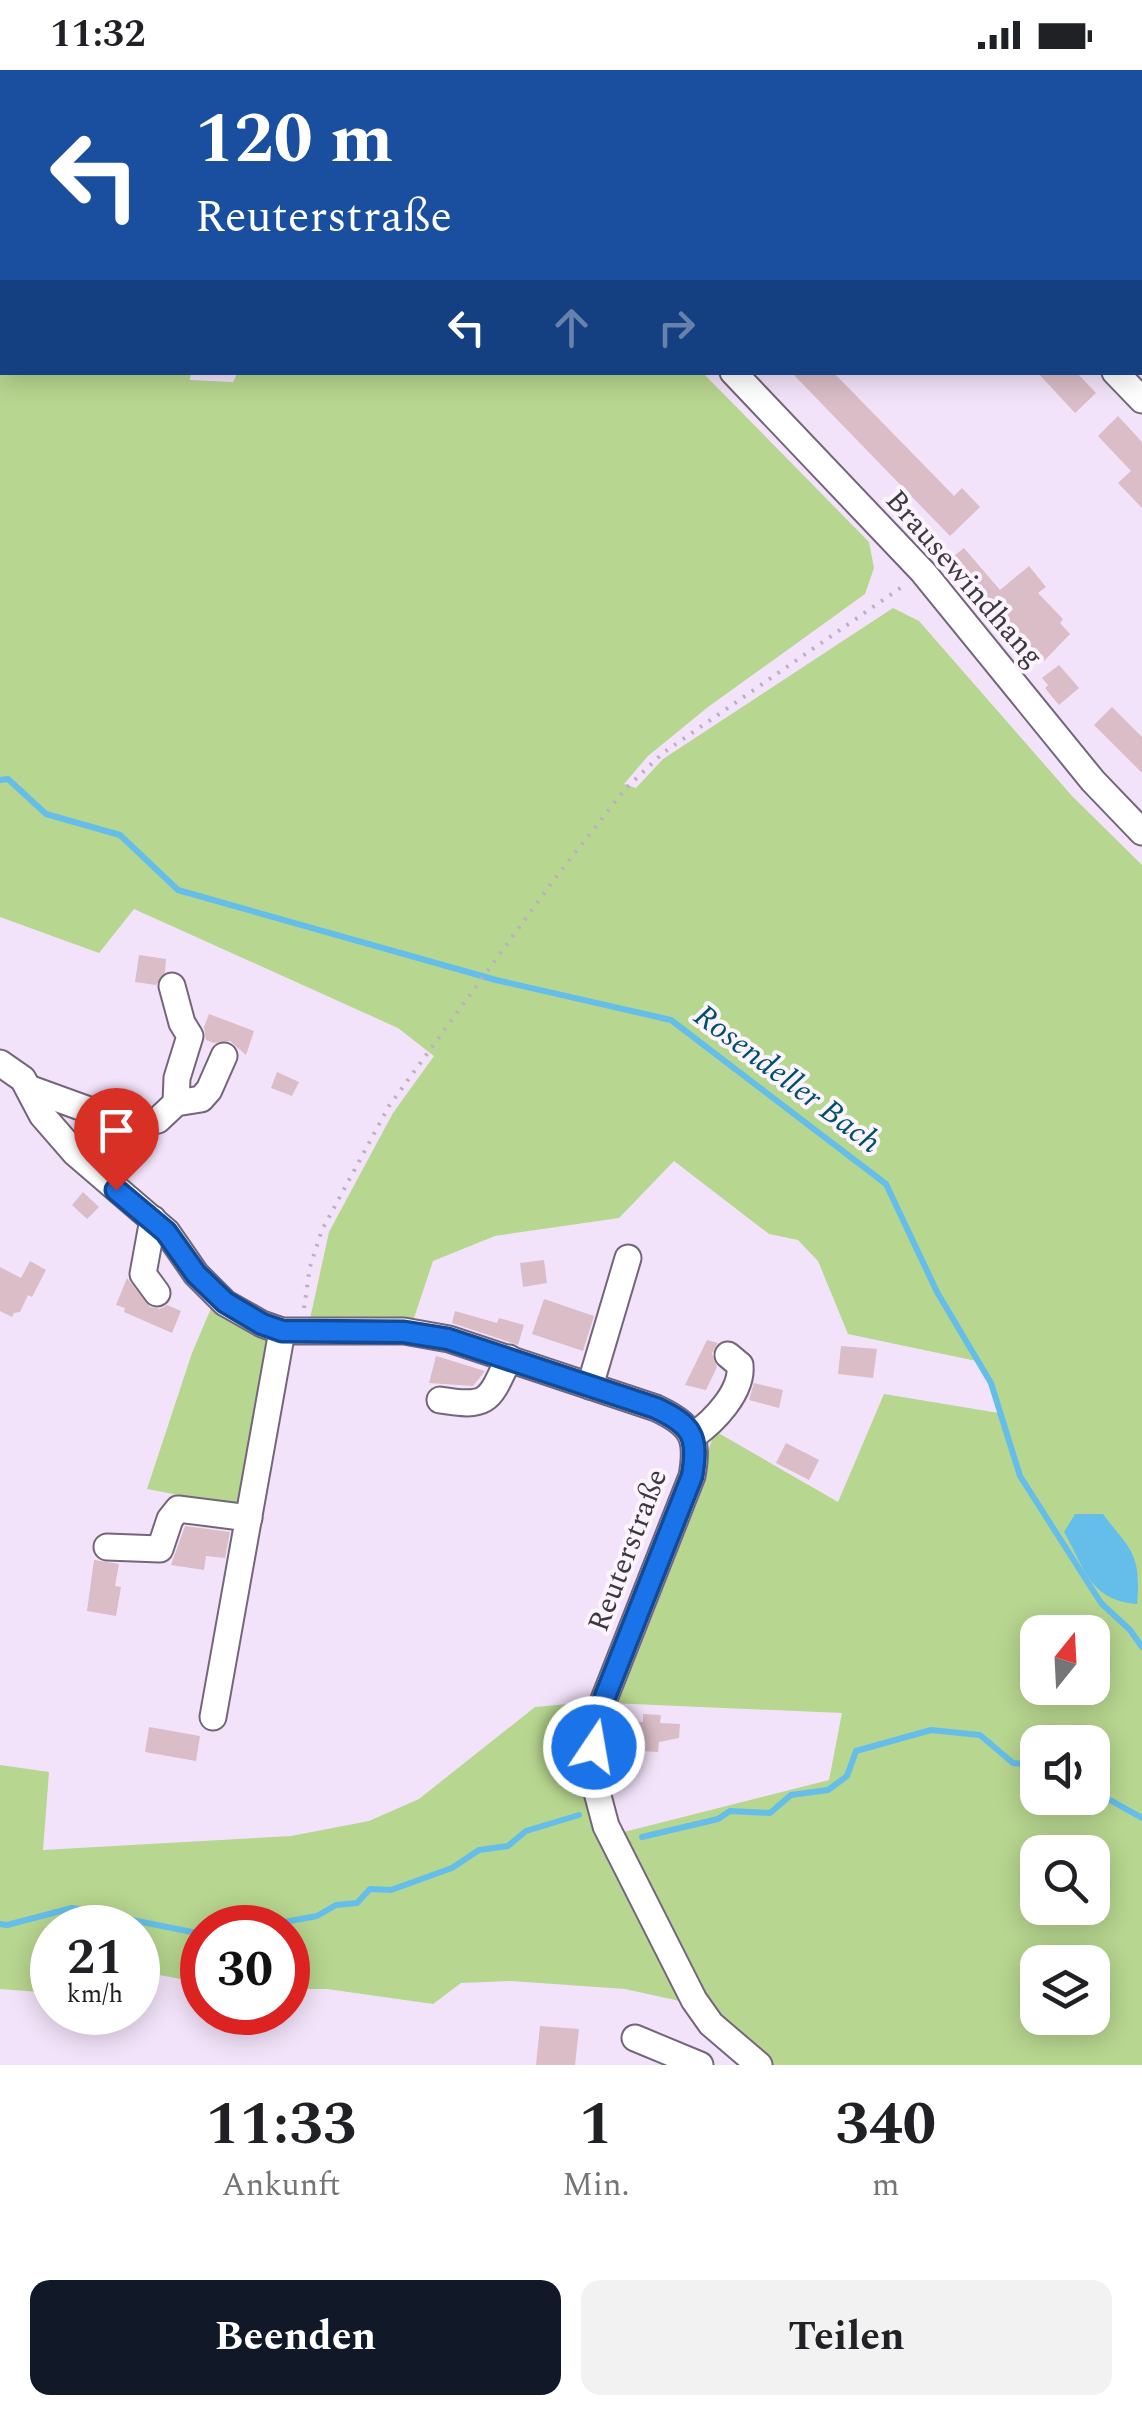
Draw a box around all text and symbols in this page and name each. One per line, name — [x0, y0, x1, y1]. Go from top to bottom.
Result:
text: 11:32 — [50, 6, 145, 64]
text: 120 m — [195, 87, 393, 193]
icon: left — [30, 110, 160, 240]
text: Reuterstraße — [195, 183, 452, 252]
icon: left — [439, 300, 494, 355]
icon: ahead — [544, 300, 599, 355]
icon: right — [649, 300, 704, 355]
street label: Brausewindhang — [874, 479, 1055, 678]
water label: Rosendeller Bach — [683, 992, 891, 1166]
pin — [74, 1088, 159, 1191]
icon: arrive — [89, 1103, 144, 1158]
street label: Reuterstraße — [576, 1462, 680, 1639]
north arrow — [1020, 1615, 1110, 1705]
map controls — [1020, 1615, 1110, 2035]
position arrow — [542, 1695, 646, 1799]
button: sound — [1020, 1725, 1110, 1815]
button: search — [1020, 1835, 1110, 1925]
speed limit sign: 30 — [180, 1905, 310, 2035]
text: 21 — [67, 1920, 123, 1996]
button: layers — [1020, 1945, 1110, 2035]
text: km/h — [67, 1976, 123, 2014]
text: 11:33 — [206, 2079, 356, 2171]
text: 1 — [579, 2079, 613, 2171]
text: 340 — [835, 2079, 936, 2171]
text: Ankunft — [222, 2161, 341, 2210]
text: Min. — [562, 2161, 630, 2210]
text: m — [872, 2161, 900, 2210]
button: Beenden — [30, 2280, 561, 2395]
button: Teilen — [581, 2280, 1112, 2395]

